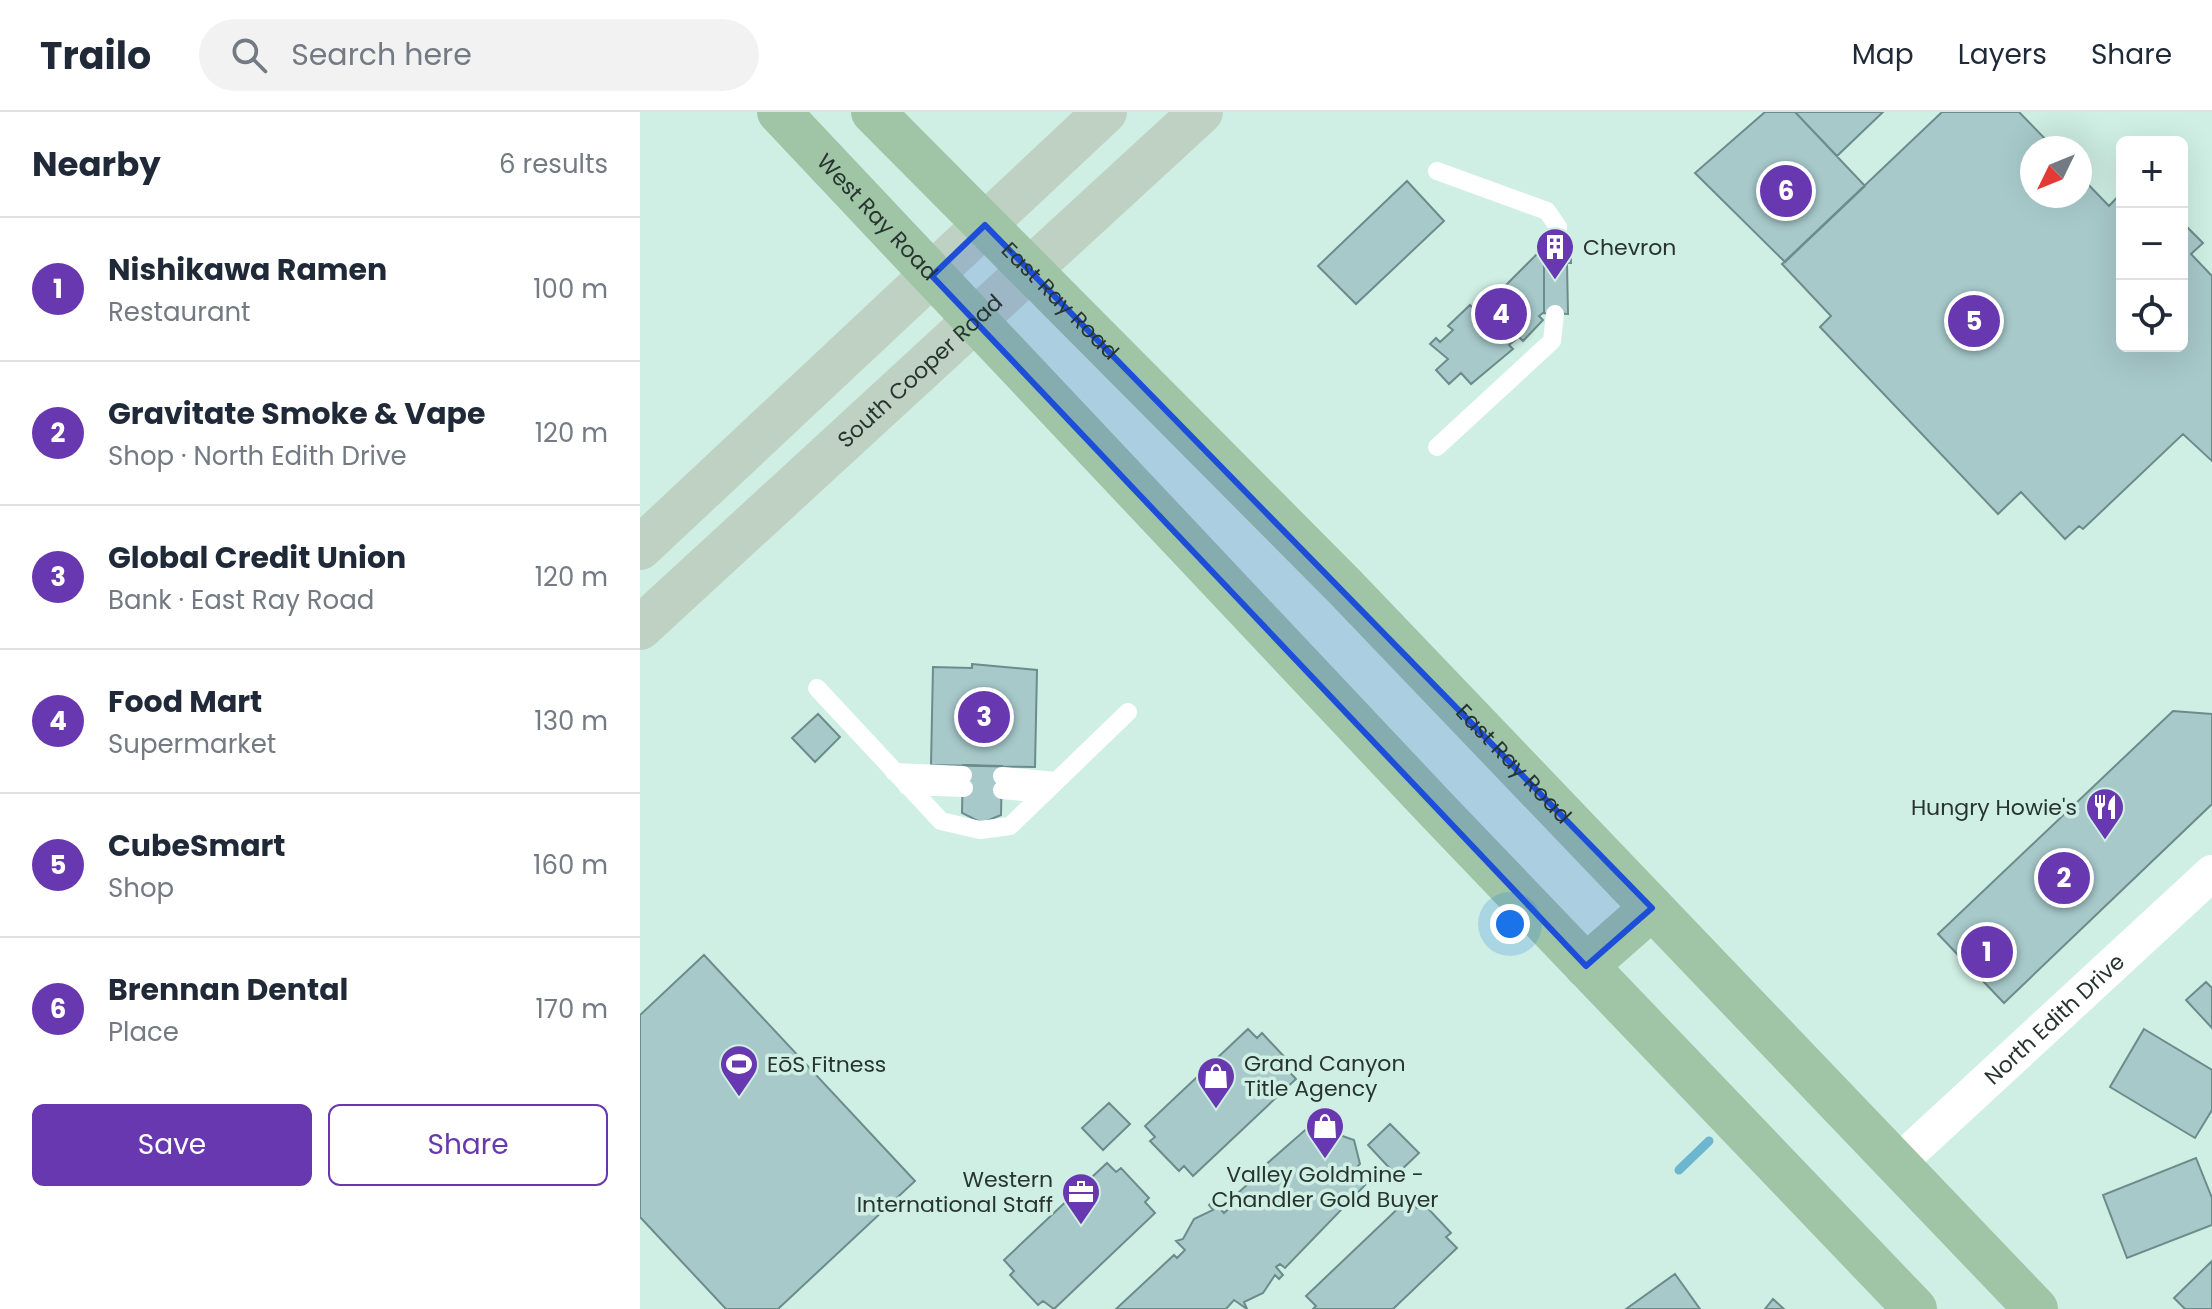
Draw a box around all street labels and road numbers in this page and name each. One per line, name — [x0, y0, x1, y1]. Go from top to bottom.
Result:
street label: West Ray Road — [810, 146, 945, 287]
street label: East Ray Road — [995, 235, 1126, 367]
street label: South Cooper Road — [830, 287, 1009, 455]
street label: East Ray Road — [1449, 697, 1579, 830]
street label: North Edith Drive — [1977, 946, 2131, 1091]

